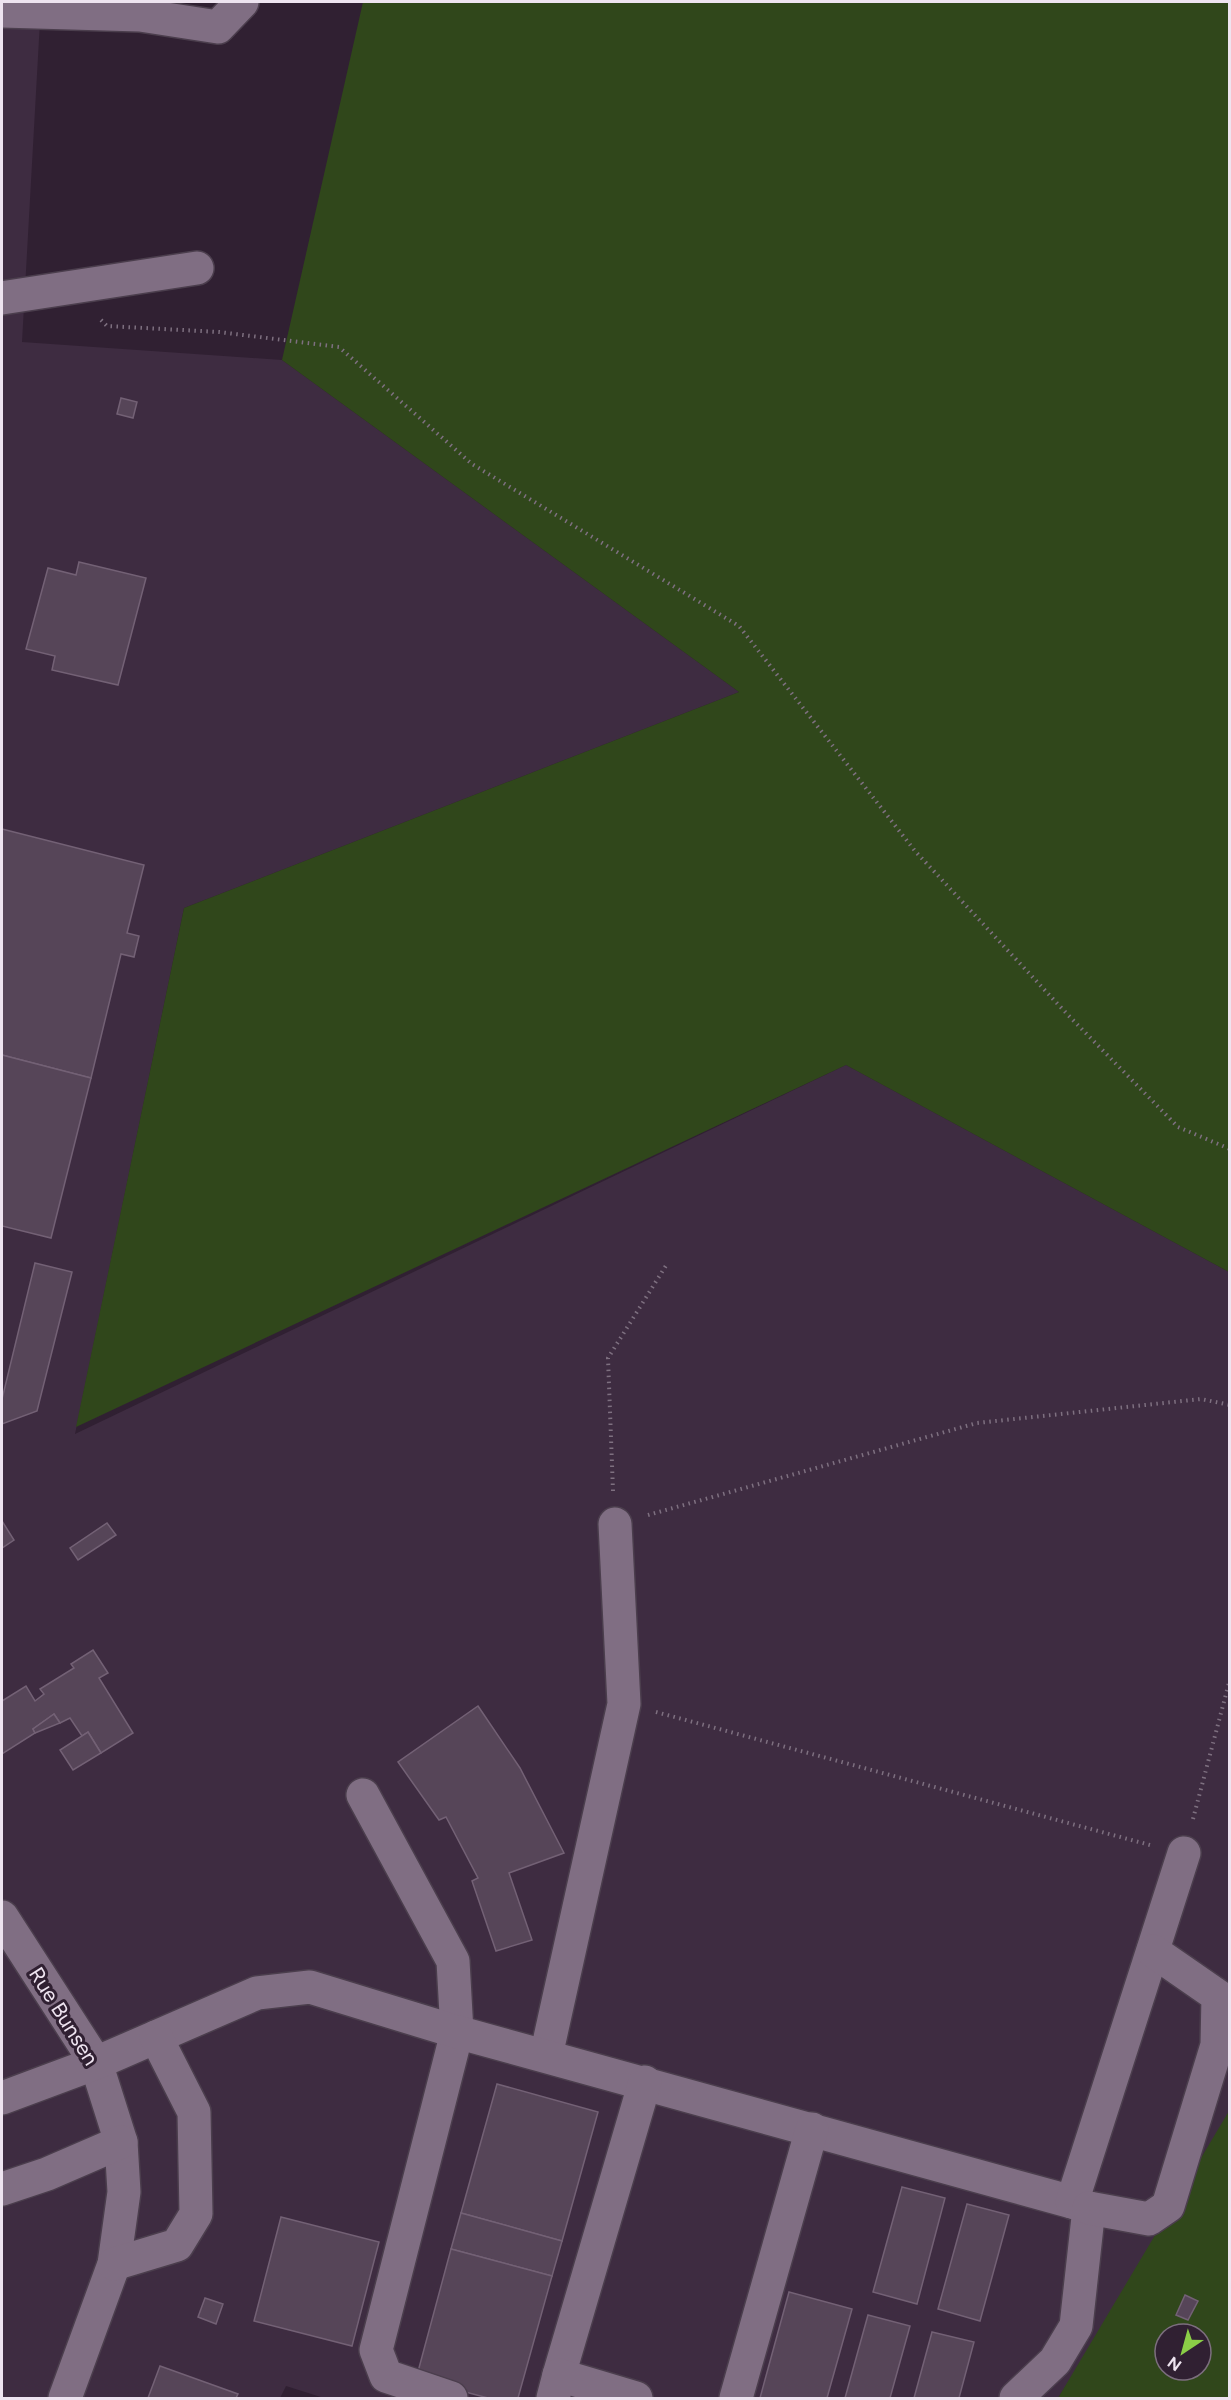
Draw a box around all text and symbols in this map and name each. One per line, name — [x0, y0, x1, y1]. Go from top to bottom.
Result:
street label: Rue Bunsen — [24, 1962, 104, 2070]
north arrow — [1153, 2322, 1213, 2382]
text: N — [1164, 2352, 1185, 2375]

